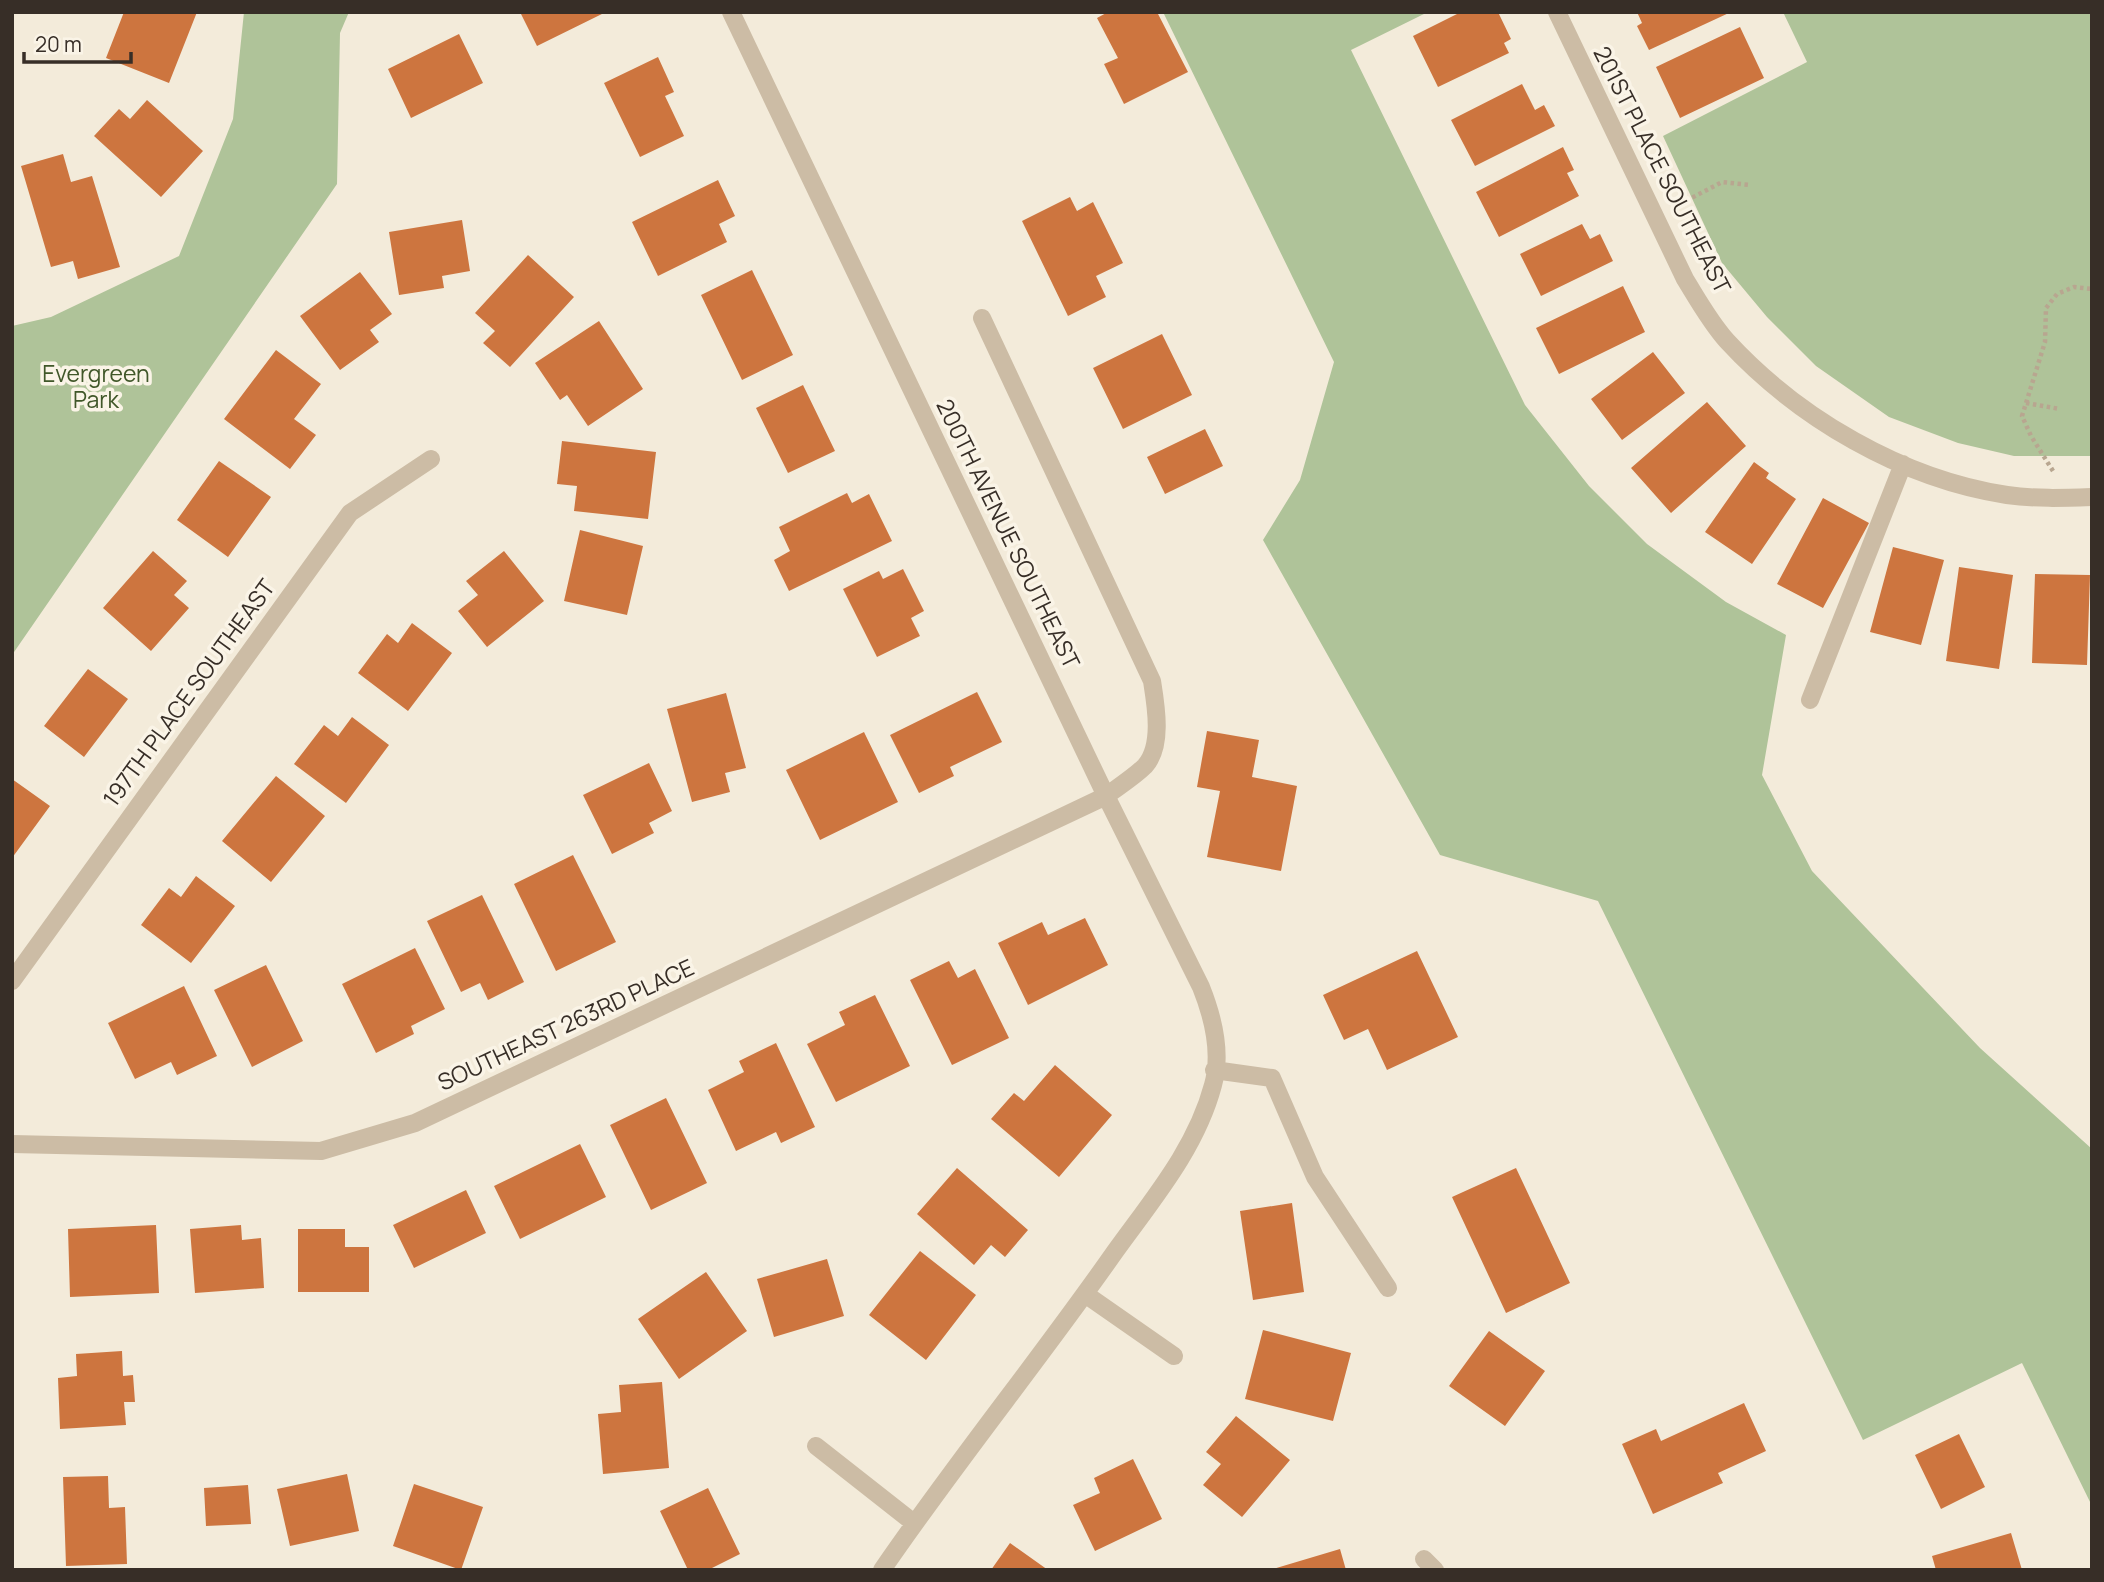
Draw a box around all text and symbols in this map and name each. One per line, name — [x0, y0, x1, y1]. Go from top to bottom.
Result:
scale bar — [24, 21, 131, 65]
text: 20 m — [35, 30, 82, 58]
street label: 201ST PLACE SOUTHEAST — [1587, 40, 1739, 299]
park label: Evergreen Park — [42, 357, 150, 415]
street label: 200TH AVENUE SOUTHEAST — [930, 393, 1088, 674]
street label: 197TH PLACE SOUTHEAST — [95, 572, 282, 813]
street label: SOUTHEAST 263RD PLACE — [432, 951, 699, 1098]

